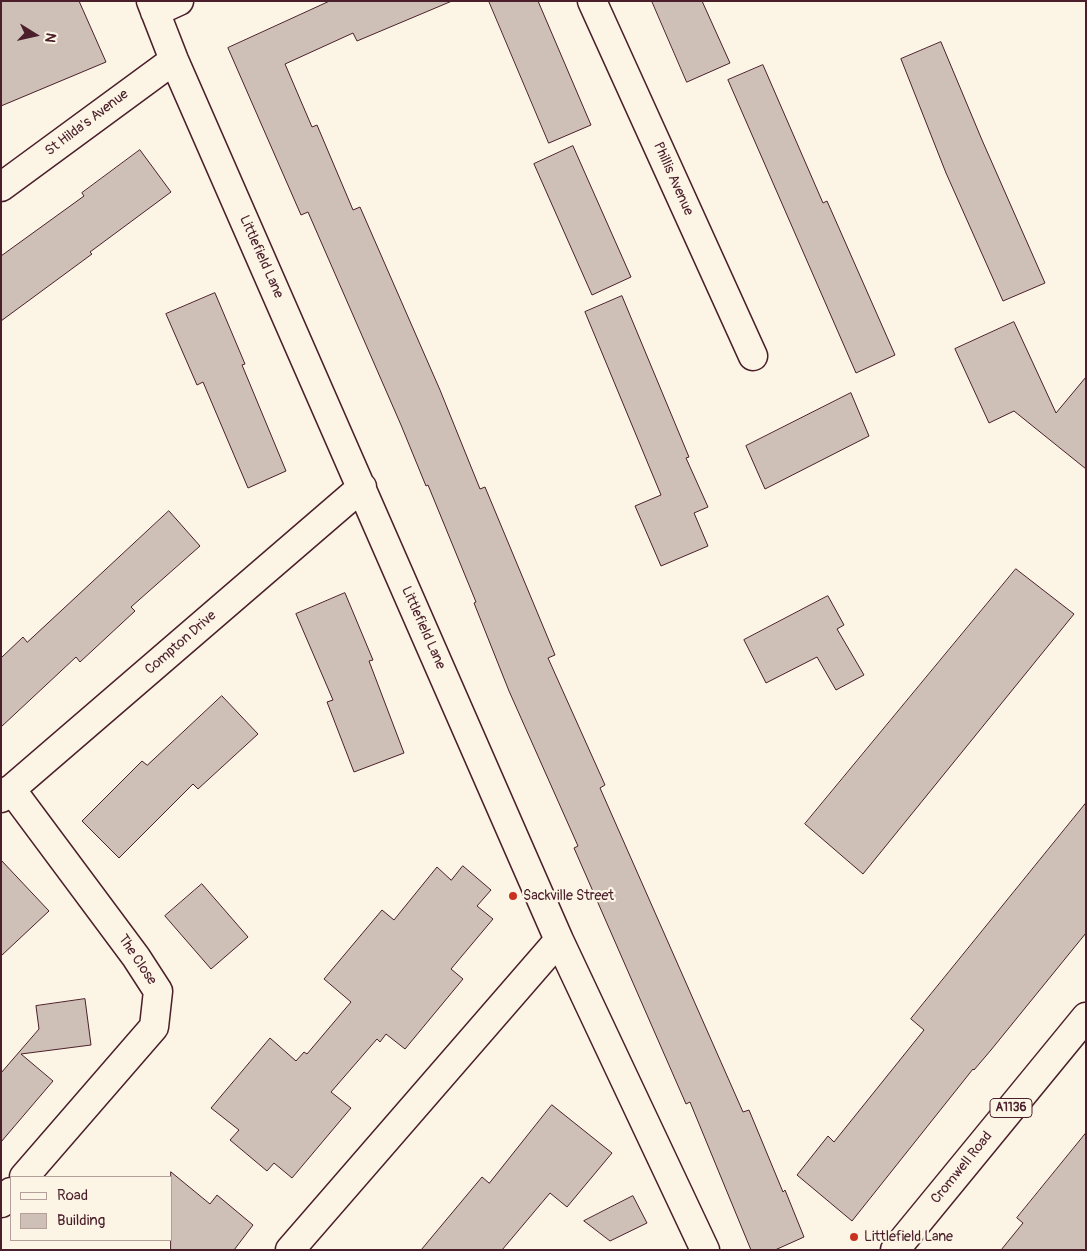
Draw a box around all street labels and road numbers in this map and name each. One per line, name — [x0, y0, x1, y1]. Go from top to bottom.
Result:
street label: St Hilda's Avenue — [42, 86, 132, 160]
street label: Phillis Avenue — [649, 140, 697, 218]
street label: Littlefield Lane — [235, 213, 287, 301]
street label: Littlefield Lane — [397, 584, 449, 672]
street label: Compton Drive — [142, 608, 220, 678]
street label: The Close — [114, 932, 160, 988]
road number: A1136 — [990, 1098, 1032, 1118]
street label: Cromwell Road — [928, 1129, 996, 1207]

